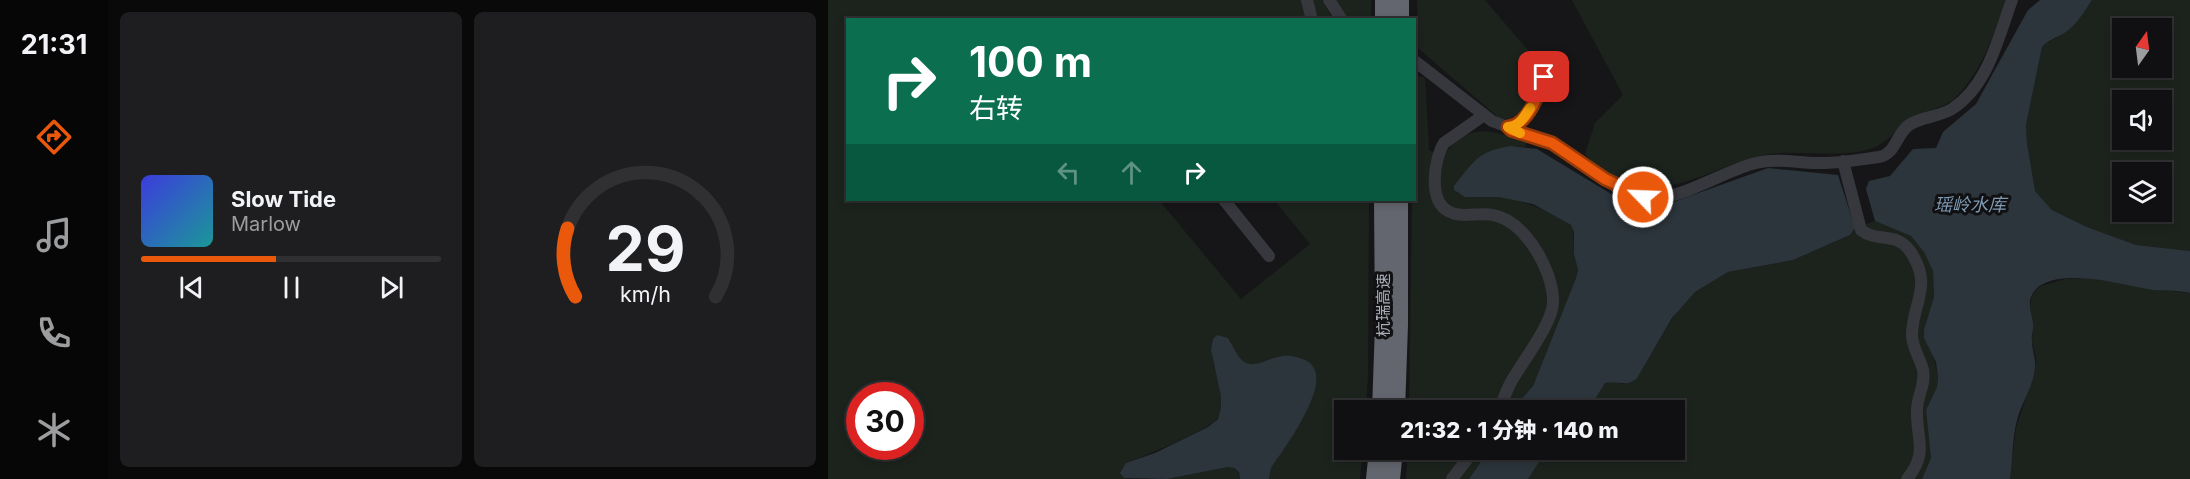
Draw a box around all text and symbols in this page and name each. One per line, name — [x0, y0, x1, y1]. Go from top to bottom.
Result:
north arrow — [2112, 18, 2172, 78]
map controls — [2112, 18, 2172, 222]
text: 21:31 — [21, 28, 87, 61]
text: 100 m — [969, 36, 1092, 87]
icon: right — [870, 42, 948, 120]
pin — [1518, 51, 1569, 102]
icon: arrive — [1527, 60, 1560, 93]
button: sound — [2112, 90, 2172, 150]
text: 右转 — [969, 92, 1023, 125]
icon: directions — [33, 116, 75, 158]
icon: left — [1052, 156, 1085, 189]
icon: ahead — [1115, 156, 1148, 189]
icon: right — [1178, 156, 1211, 189]
button: layers — [2112, 162, 2172, 222]
position arrow — [1611, 165, 1675, 229]
text: Slow Tide — [231, 186, 336, 212]
water label: 瑶岭水库 — [1934, 194, 2009, 215]
text: 29 — [605, 211, 685, 286]
text: Marlow — [231, 212, 301, 236]
icon: music — [33, 214, 75, 256]
icon: previous — [175, 271, 208, 304]
icon: pause — [275, 271, 308, 304]
icon: next — [375, 271, 408, 304]
street label: 杭瑞高速 — [1373, 273, 1393, 337]
text: km/h — [620, 281, 670, 307]
icon: phone — [33, 312, 75, 354]
speed limit sign: 30 — [846, 382, 924, 460]
icon: climate — [33, 409, 75, 451]
text: 21:32 · 1 分钟 · 140 m — [1400, 417, 1619, 443]

